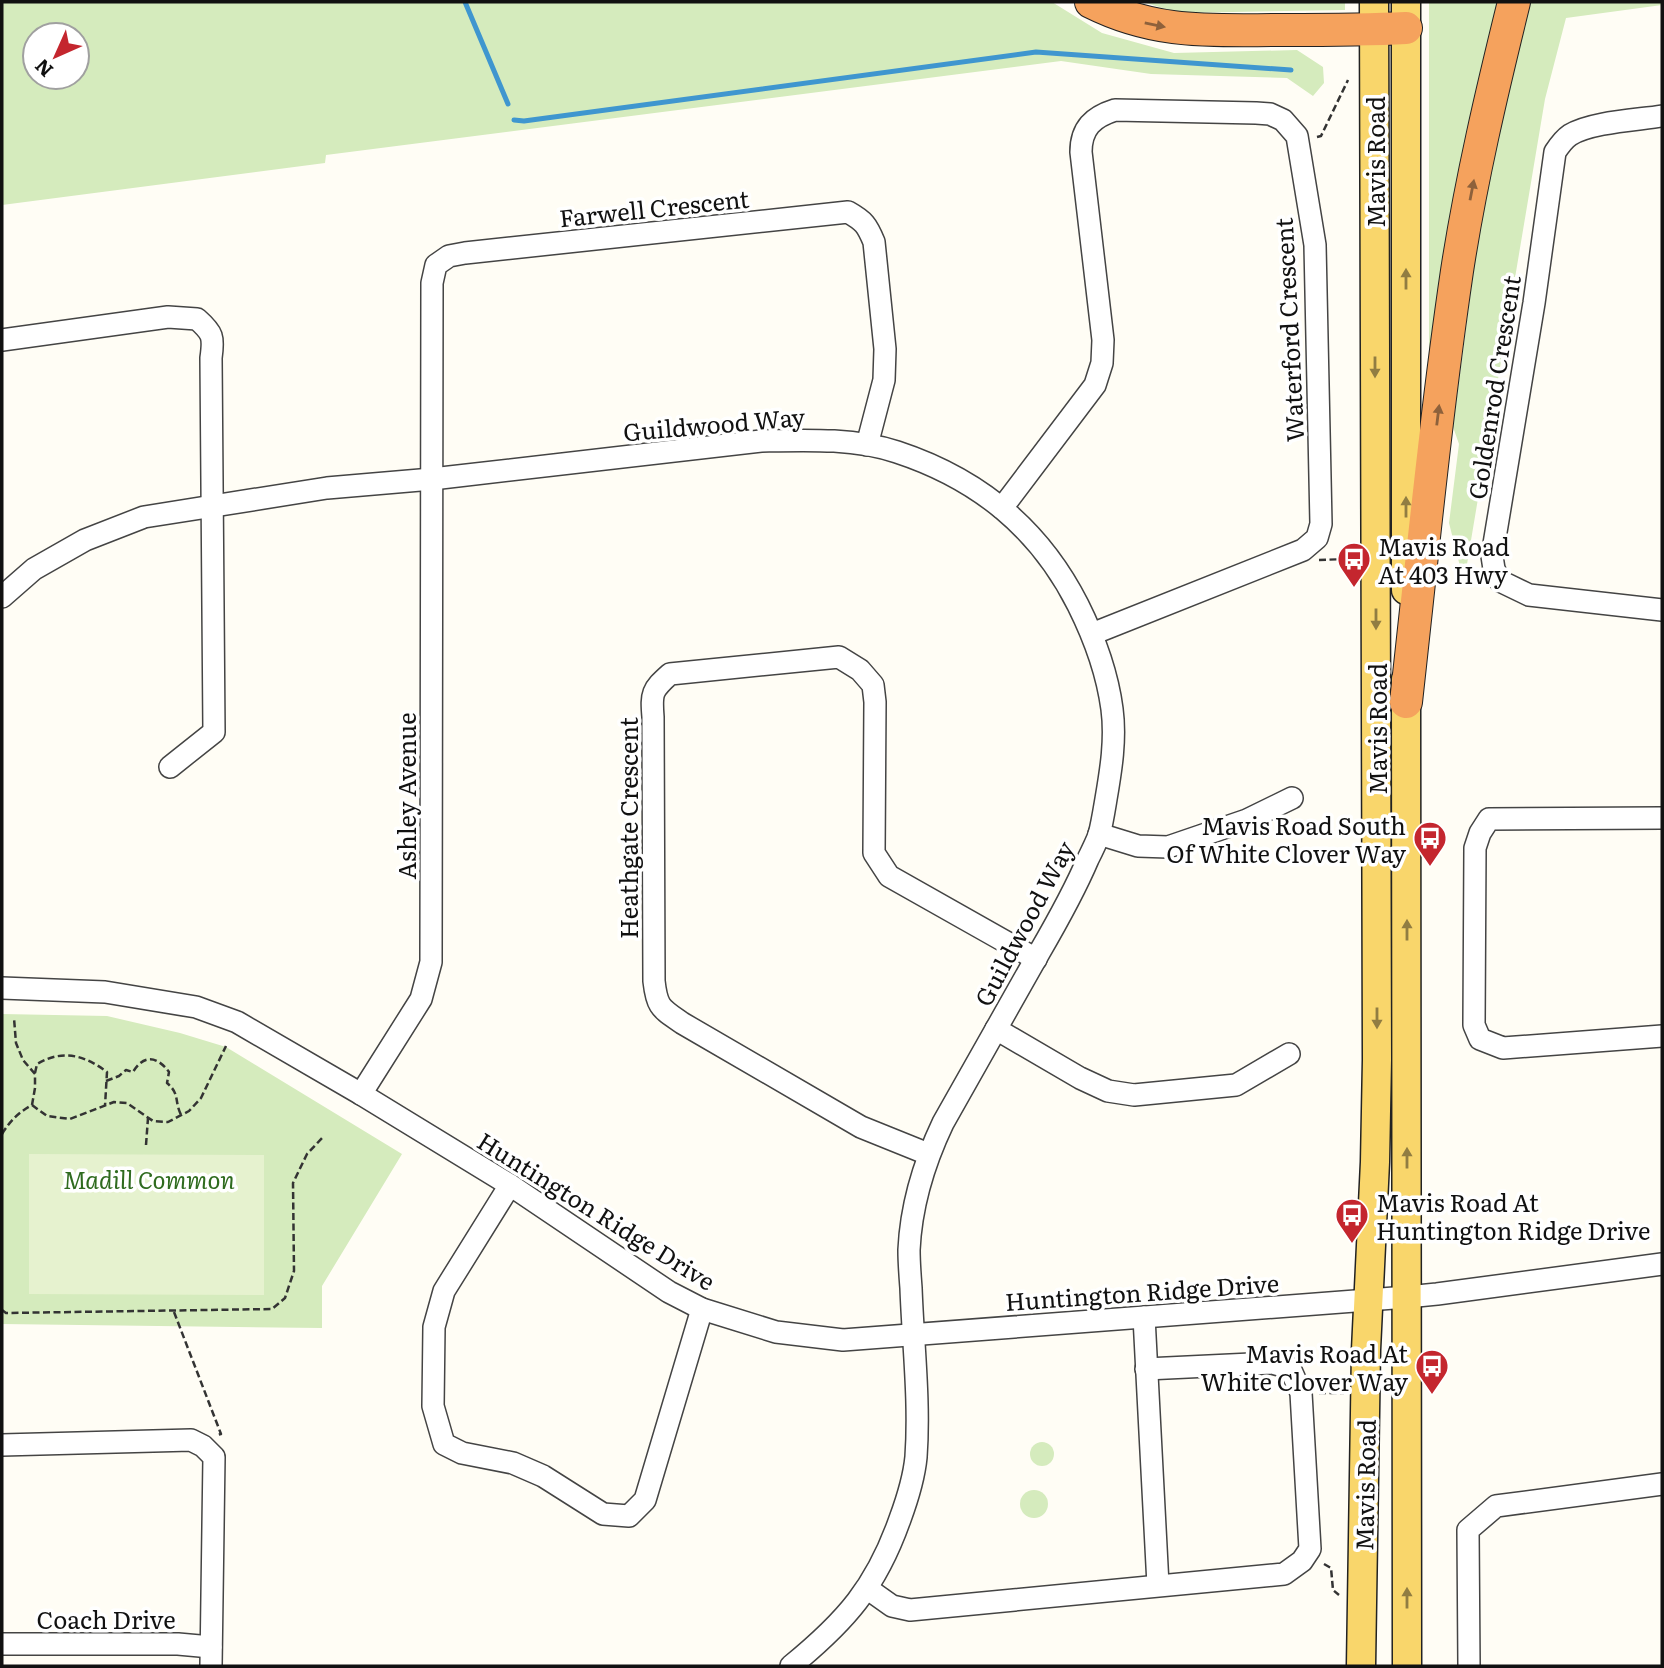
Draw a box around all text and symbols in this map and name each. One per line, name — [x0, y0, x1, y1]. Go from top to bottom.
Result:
one-way arrow — [1144, 19, 1166, 30]
north arrow — [21, 21, 91, 91]
text: N — [28, 53, 59, 84]
street label: Mavis Road — [1357, 96, 1392, 228]
one-way arrow — [1467, 179, 1478, 201]
street label: Farwell Crescent — [557, 180, 751, 234]
street label: Waterford Crescent — [1265, 217, 1311, 443]
one-way arrow — [1400, 268, 1412, 290]
street label: Goldenrod Crescent — [1458, 272, 1528, 501]
one-way arrow — [1369, 356, 1381, 378]
street label: Guildwood Way — [622, 398, 807, 448]
one-way arrow — [1433, 404, 1444, 426]
one-way arrow — [1400, 495, 1412, 517]
place label: Mavis Road At 403 Hwy — [1378, 528, 1510, 591]
bus stop icon: Mavis Road At 403 Hwy — [1335, 540, 1373, 589]
one-way arrow — [1370, 608, 1382, 630]
street label: Mavis Road — [1359, 663, 1394, 795]
street label: Ashley Avenue — [388, 712, 423, 880]
street label: Heathgate Crescent — [610, 717, 645, 939]
place label: Mavis Road South Of White Clover Way — [1166, 807, 1406, 870]
bus stop icon: Mavis Road South Of White Clover Way — [1411, 819, 1449, 868]
street label: Guildwood Way — [965, 834, 1081, 1012]
one-way arrow — [1401, 919, 1413, 941]
one-way arrow — [1371, 1007, 1383, 1029]
street label: Huntington Ridge Drive — [471, 1122, 723, 1298]
one-way arrow — [1401, 1146, 1413, 1168]
park label: Madill Common — [63, 1161, 235, 1196]
place label: Mavis Road At Huntington Ridge Drive — [1376, 1184, 1650, 1247]
bus stop icon: Mavis Road At Huntington Ridge Drive — [1333, 1196, 1371, 1245]
street label: Huntington Ridge Drive — [1004, 1264, 1280, 1318]
place label: Mavis Road At White Clover Way — [1200, 1335, 1408, 1398]
bus stop icon: Mavis Road At White Clover Way — [1413, 1347, 1451, 1396]
street label: Mavis Road — [1345, 1419, 1383, 1551]
one-way arrow — [1401, 1587, 1413, 1609]
street label: Coach Drive — [36, 1601, 176, 1636]

